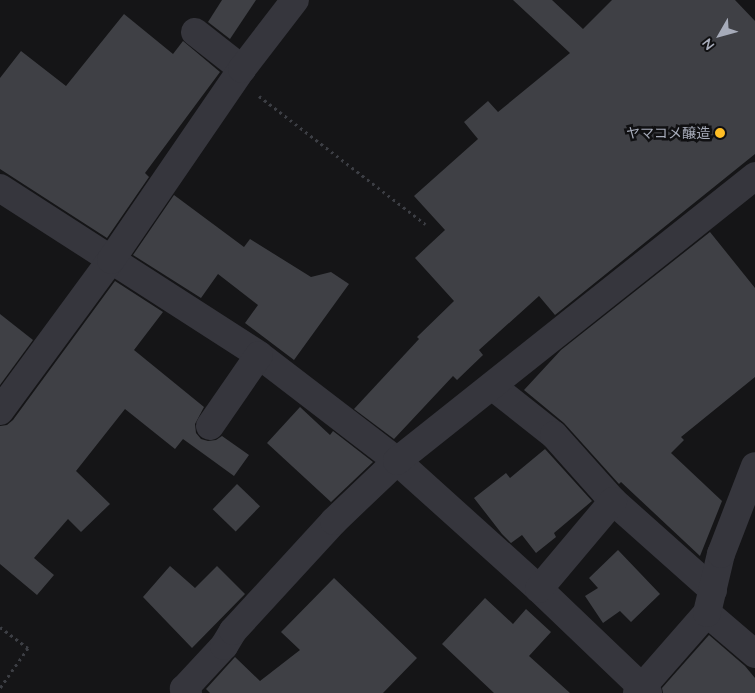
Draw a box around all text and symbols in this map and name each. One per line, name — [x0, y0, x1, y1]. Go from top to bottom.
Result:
north arrow — [695, 10, 745, 60]
text: N — [698, 35, 718, 54]
place label: ヤマコメ醸造 — [626, 125, 710, 141]
marker: ヤマコメ醸造 — [714, 127, 726, 139]

